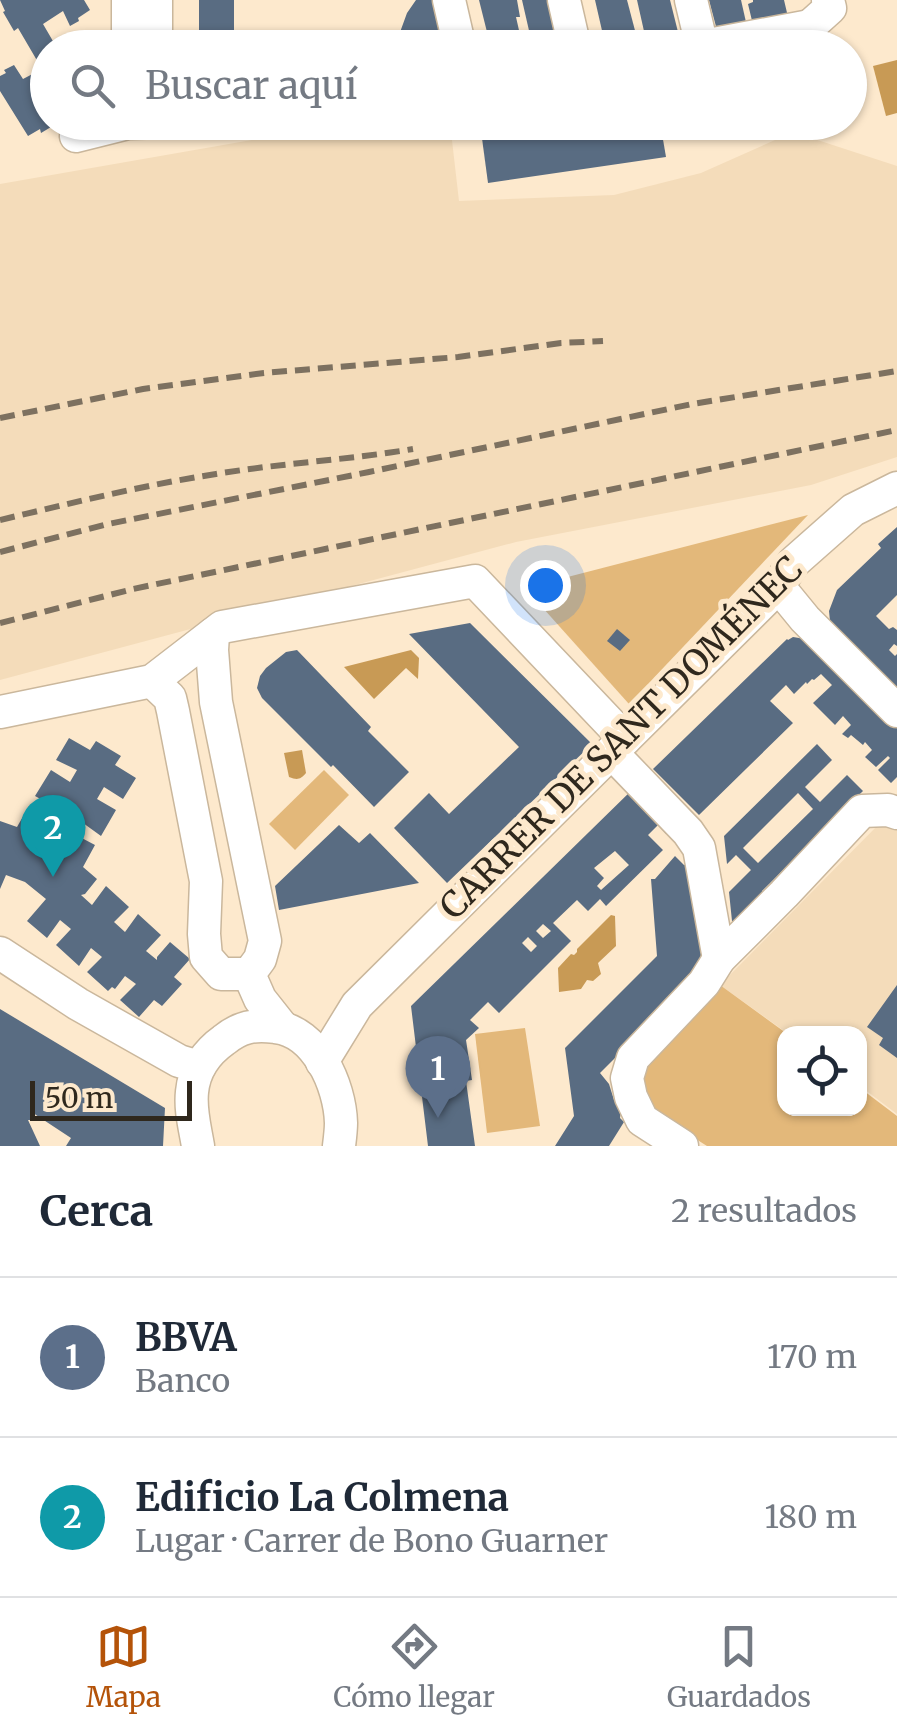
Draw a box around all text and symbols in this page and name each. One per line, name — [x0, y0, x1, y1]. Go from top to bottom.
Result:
search box — [30, 30, 867, 140]
icon: search — [65, 58, 120, 113]
text: Buscar aquí — [145, 62, 357, 109]
street label: CARRER DE SANT DOMÉNEC — [430, 547, 812, 929]
your location — [520, 560, 571, 611]
pin: 2 — [20, 794, 86, 877]
map controls — [777, 1026, 867, 1116]
button: locate — [777, 1026, 867, 1116]
pin: 1 — [406, 1036, 470, 1118]
scale bar — [30, 1076, 192, 1120]
text: 50 m — [45, 1080, 113, 1116]
text: Cerca — [40, 1185, 153, 1237]
text: 2 resultados — [671, 1191, 857, 1231]
text: BBVA — [135, 1314, 237, 1361]
text: 1 — [65, 1337, 80, 1377]
text: 170 m — [767, 1337, 857, 1377]
text: Banco — [135, 1361, 230, 1401]
text: Edificio La Colmena — [135, 1474, 509, 1521]
text: 2 — [63, 1497, 82, 1537]
text: 180 m — [765, 1497, 857, 1537]
text: Lugar · Carrer de Bono Guarner — [135, 1521, 608, 1561]
tab: Mapa — [86, 1619, 161, 1715]
tab: Cómo llegar — [333, 1619, 495, 1715]
tab: Guardados — [667, 1619, 811, 1715]

